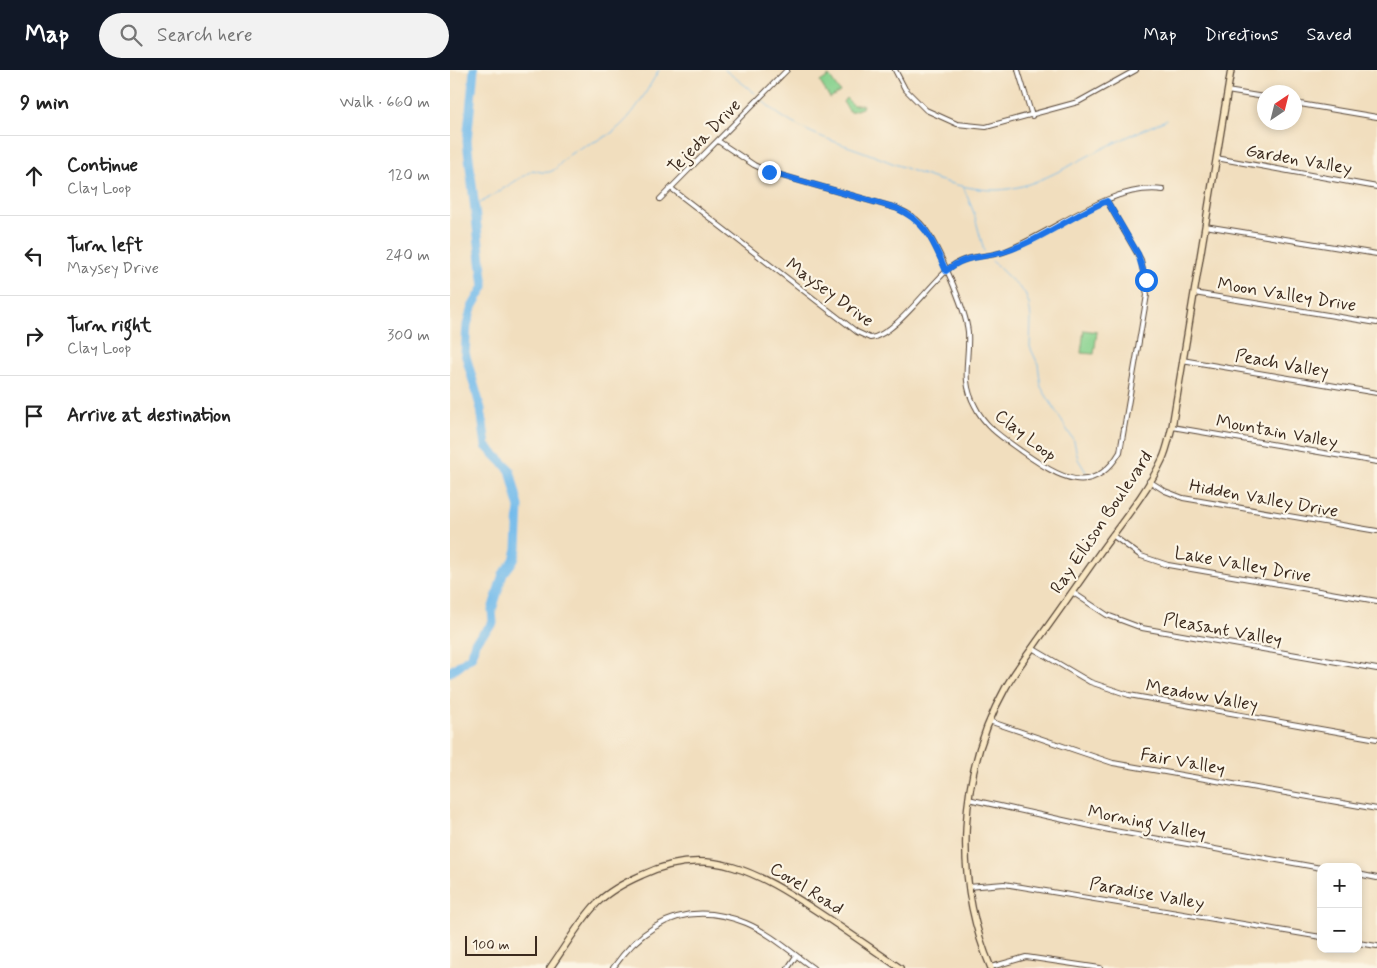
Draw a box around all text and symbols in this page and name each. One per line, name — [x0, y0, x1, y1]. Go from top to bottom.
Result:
search box — [99, 13, 449, 58]
text: Map — [25, 20, 69, 51]
icon: search — [117, 21, 145, 49]
text: Search here — [157, 23, 253, 48]
text: Map — [1144, 23, 1177, 47]
text: Directions — [1205, 23, 1279, 47]
text: Saved — [1307, 23, 1352, 47]
north arrow — [1257, 85, 1302, 130]
text: 9 min — [20, 89, 69, 117]
text: Walk · 660 m — [339, 92, 430, 113]
street label: Tejeda Drive — [663, 94, 747, 179]
street label: Garden Valley — [1244, 139, 1354, 181]
text: Continue — [67, 153, 138, 178]
route end — [758, 161, 781, 184]
icon: ahead — [20, 162, 48, 190]
text: 120 m — [388, 165, 430, 186]
text: Clay Loop — [67, 178, 131, 199]
text: Turn left — [67, 233, 143, 258]
icon: left — [20, 242, 48, 270]
text: 240 m — [386, 245, 430, 266]
street label: Maysey Drive — [781, 253, 878, 333]
text: Maysey Drive — [67, 258, 159, 279]
route start — [1135, 269, 1158, 292]
street label: Moon Valley Drive — [1216, 272, 1358, 318]
text: Turn right — [67, 313, 151, 338]
icon: right — [20, 322, 48, 350]
text: 300 m — [387, 325, 430, 346]
text: Clay Loop — [67, 338, 131, 359]
street label: Peach Valley — [1233, 344, 1330, 384]
icon: arrive — [20, 402, 48, 430]
text: Arrive at destination — [67, 403, 231, 428]
street label: Clay Loop — [989, 404, 1061, 468]
street label: Mountain Valley — [1214, 409, 1340, 455]
street label: Ray Ellison Boulevard — [1045, 446, 1159, 599]
street label: Hidden Valley Drive — [1187, 474, 1340, 524]
street label: Lake Valley Drive — [1173, 541, 1313, 589]
street label: Pleasant Valley — [1162, 608, 1284, 652]
street label: Meadow Valley — [1144, 674, 1260, 718]
street label: Fair Valley — [1139, 743, 1227, 781]
street label: Morning Valley — [1085, 800, 1208, 848]
street label: Covel Road — [765, 857, 848, 921]
map controls — [1317, 863, 1362, 953]
button: + — [1317, 863, 1362, 908]
street label: Paradise Valley — [1087, 872, 1206, 916]
button: − — [1317, 908, 1362, 953]
scale bar — [465, 933, 538, 956]
text: 100 m — [472, 936, 510, 954]

